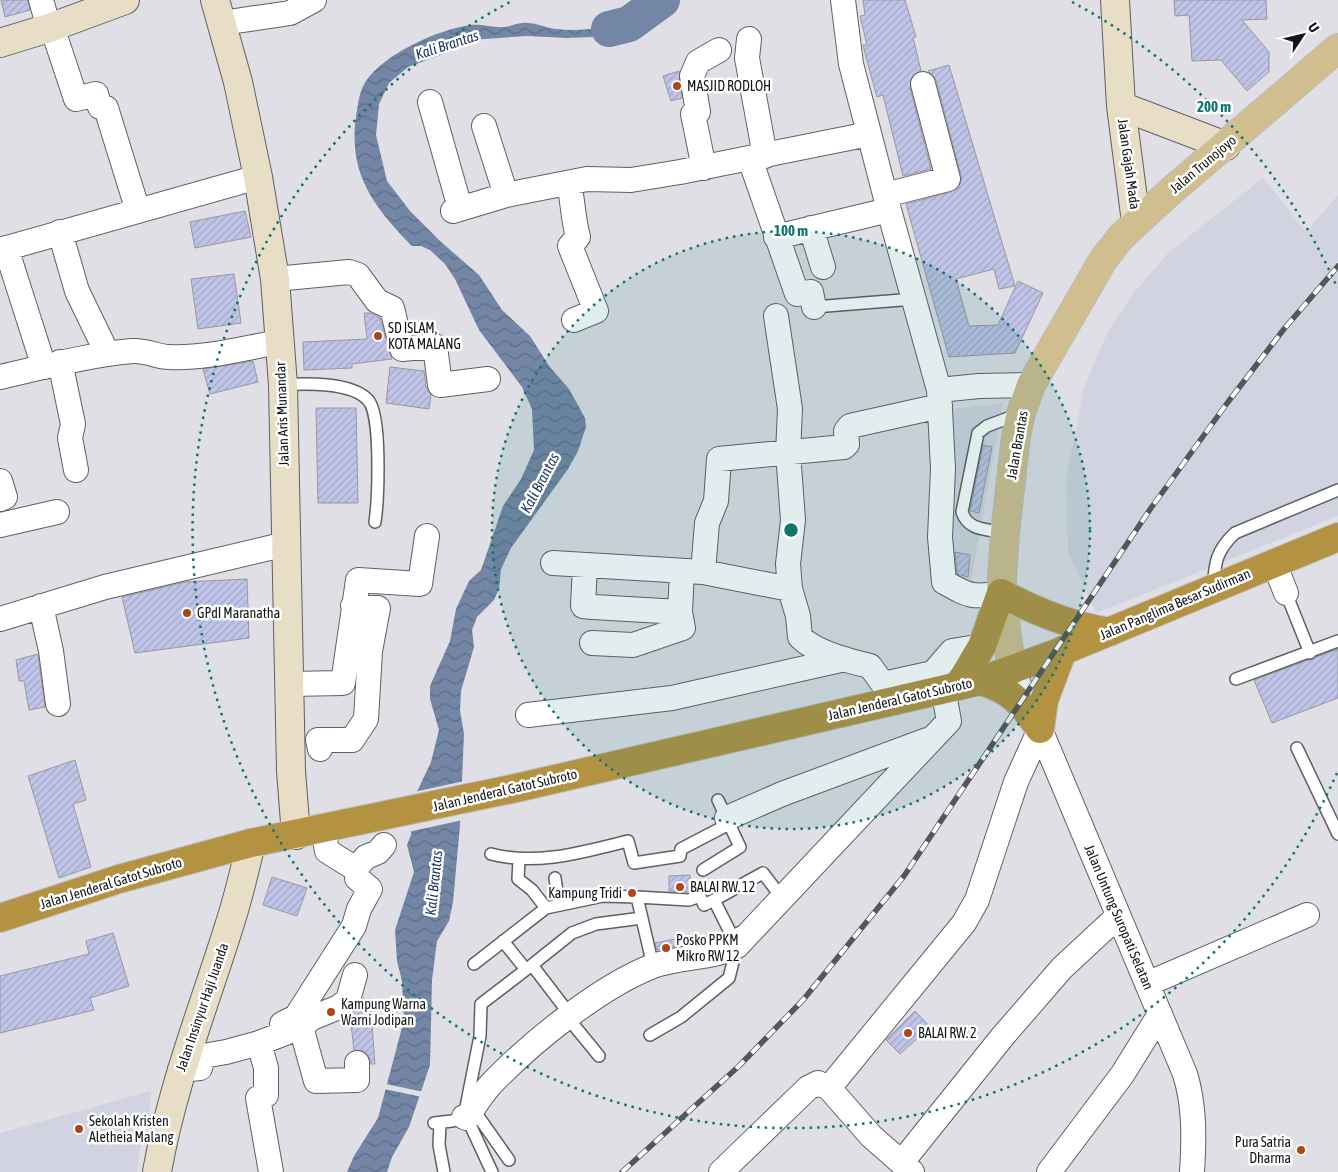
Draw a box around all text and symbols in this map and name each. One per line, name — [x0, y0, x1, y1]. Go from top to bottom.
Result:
north arrow — [1278, 10, 1328, 60]
text: U — [1305, 20, 1323, 36]
water label: Kali Brantas — [413, 26, 481, 63]
place label: MASJID RODLOH — [687, 78, 771, 94]
marker: MASJID RODLOH — [671, 80, 683, 92]
text: 200 m — [1197, 98, 1231, 115]
street label: Jalan Gajah Mada — [1115, 118, 1143, 210]
street label: Jalan Trunojoyo — [1167, 132, 1239, 196]
text: 100 m — [774, 222, 808, 239]
place label: SD ISLAM, KOTA MALANG — [388, 320, 461, 352]
marker: SD ISLAM, KOTA MALANG — [372, 330, 384, 342]
street label: Jalan Aris Munandar — [272, 361, 292, 466]
street label: Jalan Brantas — [1003, 409, 1031, 480]
water label: Kali Brantas — [517, 450, 562, 516]
centre of rings — [782, 521, 800, 539]
street label: Jalan Panglima Besar Sudirman — [1097, 565, 1253, 643]
place label: GPdI Maranatha — [197, 605, 280, 621]
marker: GPdI Maranatha — [181, 607, 193, 619]
street label: Jalan Jenderal Gatot Subroto — [826, 675, 974, 723]
street label: Jalan Jenderal Gatot Subroto — [431, 766, 579, 814]
street label: Jalan Untung Suropati Selatan — [1081, 842, 1157, 992]
water label: Kali Brantas — [422, 850, 445, 916]
street label: Jalan Jenderal Gatot Subroto — [38, 854, 184, 912]
place label: BALAI RW. 12 — [690, 879, 755, 895]
marker: BALAI RW. 12 — [674, 881, 686, 893]
place label: Kampung Tridi — [548, 885, 622, 901]
marker: Kampung Tridi — [626, 887, 638, 899]
place label: Posko PPKM Mikro RW 12 — [676, 932, 739, 964]
street label: Jalan Insinyur Haji Juanda — [173, 941, 231, 1073]
marker: Posko PPKM Mikro RW 12 — [660, 942, 672, 954]
place label: Kampung Warna Warni Jodipan — [341, 996, 426, 1028]
marker: Kampung Warna Warni Jodipan — [325, 1006, 337, 1018]
place label: BALAI RW. 2 — [918, 1025, 977, 1041]
marker: BALAI RW. 2 — [902, 1027, 914, 1039]
place label: Sekolah Kristen Aletheia Malang — [89, 1113, 174, 1145]
marker: Sekolah Kristen Aletheia Malang — [73, 1123, 85, 1135]
place label: Pura Satria Dharma — [1235, 1134, 1291, 1166]
marker: Pura Satria Dharma — [1295, 1144, 1307, 1156]

